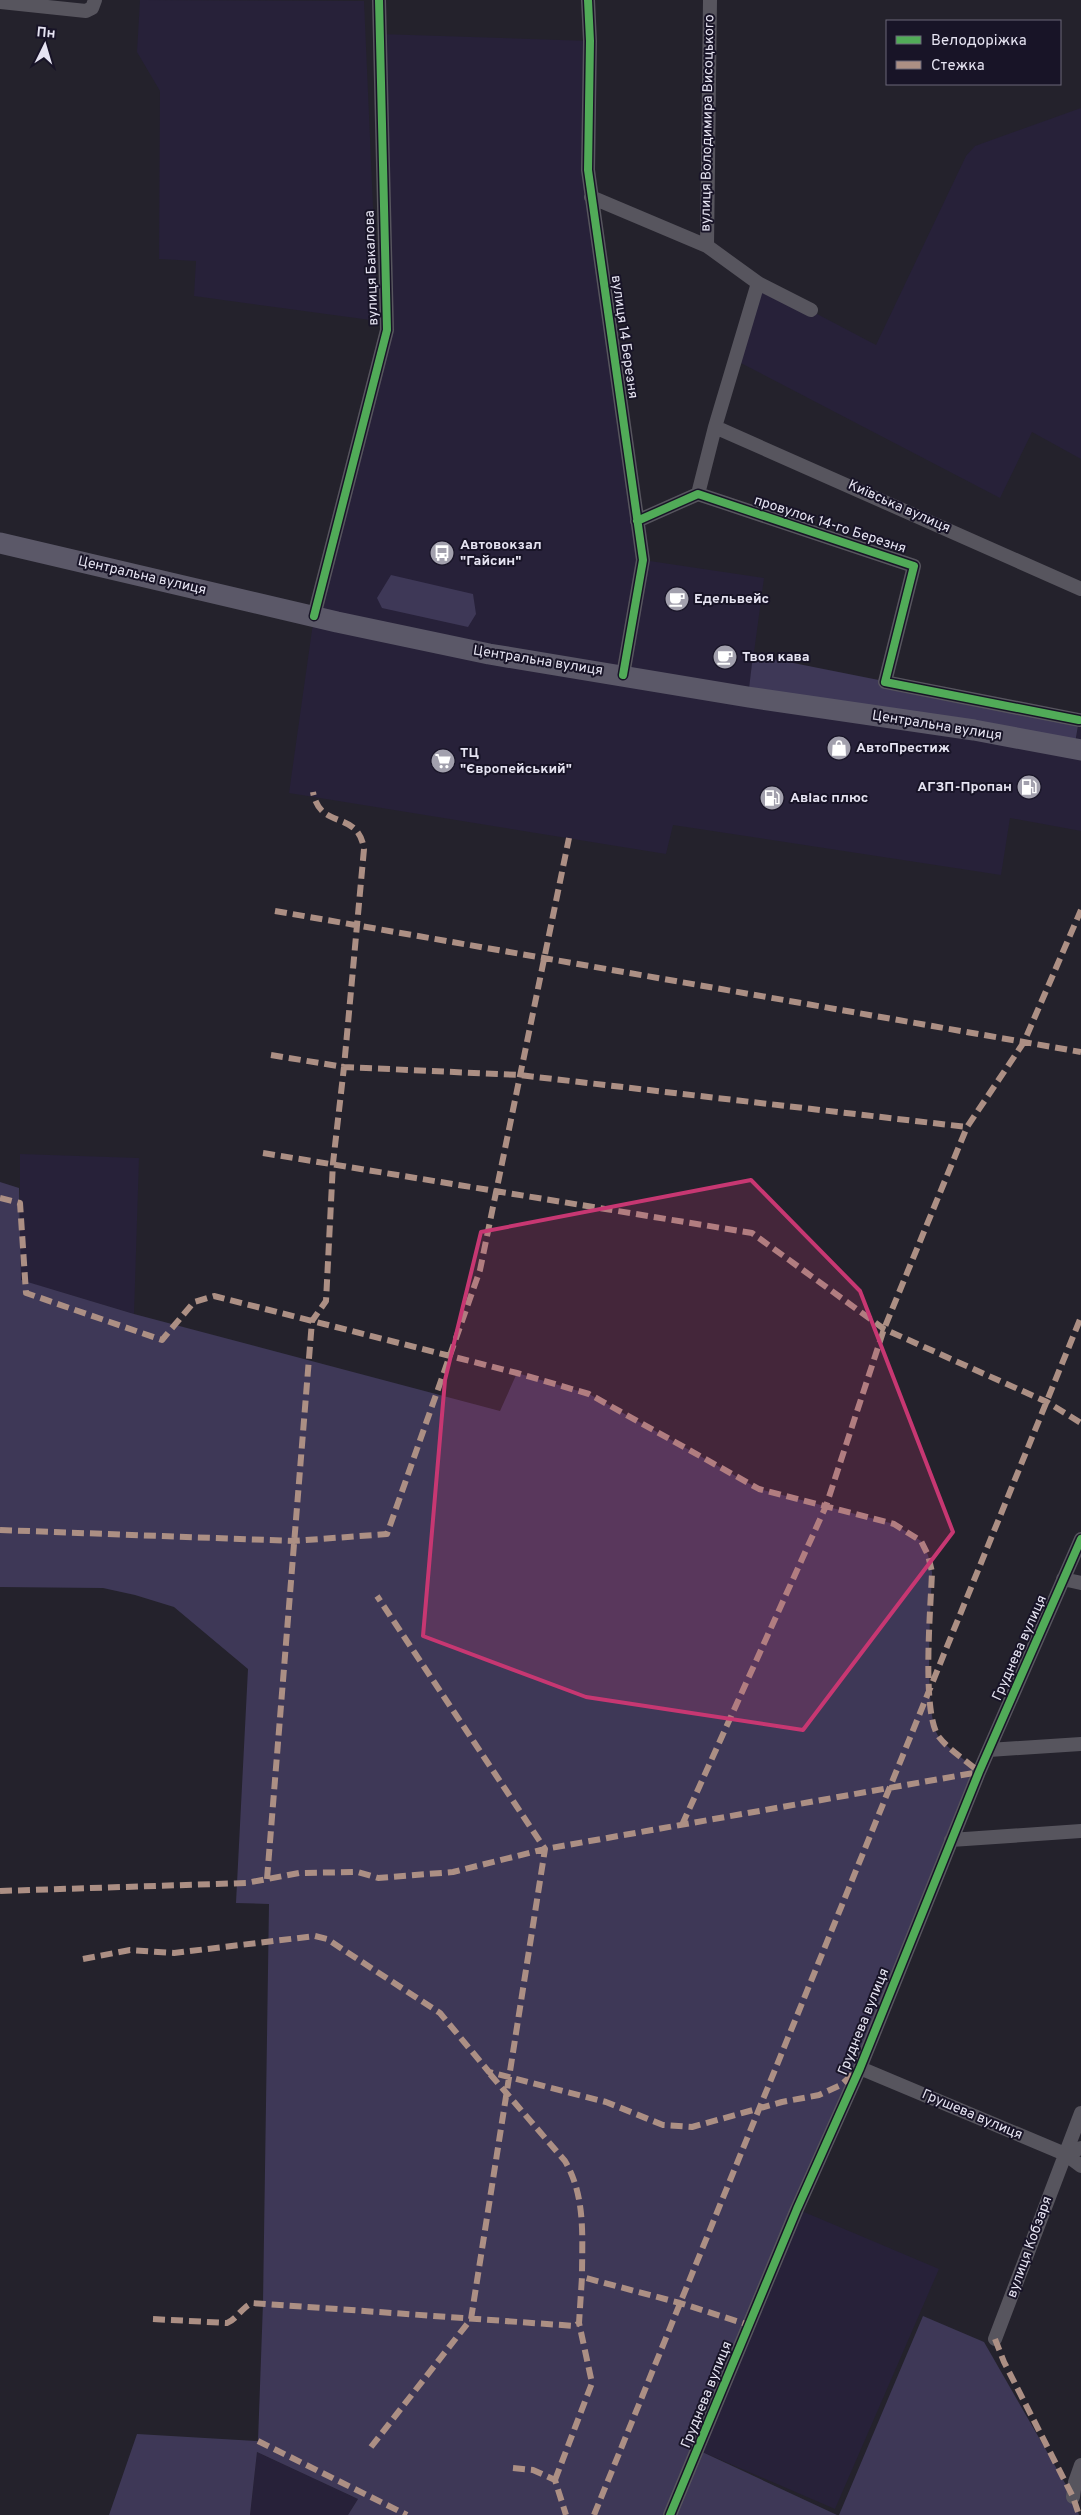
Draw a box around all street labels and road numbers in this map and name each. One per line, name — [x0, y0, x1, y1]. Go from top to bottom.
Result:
street label: вулиця Володимира Висоцького — [698, 14, 718, 232]
street label: вулиця Бакалова — [361, 210, 383, 326]
street label: вулиця 14 Березня — [607, 274, 641, 400]
street label: Київська вулиця — [845, 477, 953, 537]
street label: провулок 14-го Березня — [752, 492, 908, 558]
street label: Центральна вулиця — [76, 553, 208, 599]
street label: Центральна вулиця — [472, 642, 604, 680]
street label: Центральна вулиця — [871, 707, 1003, 745]
street label: Груднева вулиця — [989, 1593, 1051, 1703]
street label: Груднева вулиця — [835, 1966, 893, 2078]
street label: Грушева вулиця — [919, 2086, 1025, 2144]
street label: вулиця Кобзаря — [1004, 2194, 1056, 2300]
street label: Груднева вулиця — [678, 2339, 736, 2451]

